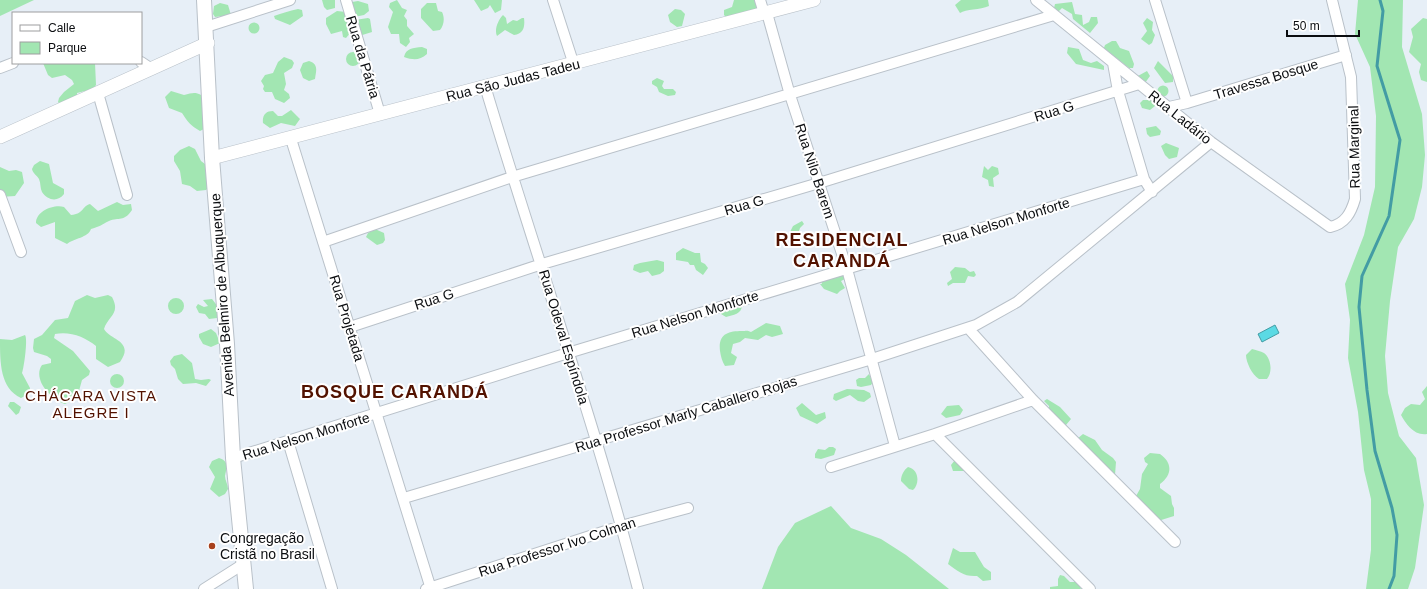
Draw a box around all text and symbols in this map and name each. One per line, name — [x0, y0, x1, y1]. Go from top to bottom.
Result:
legend — [12, 12, 142, 64]
scale bar — [1287, 12, 1359, 38]
street label: Rua da Pátria — [343, 14, 383, 100]
text: 50 m — [1293, 19, 1320, 33]
text: Calle — [48, 21, 76, 35]
text: Parque — [48, 41, 87, 55]
street label: Travessa Bosque — [1212, 55, 1320, 103]
street label: Rua São Judas Tadeu — [444, 56, 582, 104]
street label: Rua Ladário — [1145, 87, 1215, 147]
street label: Rua G — [1032, 97, 1076, 125]
street label: Rua Marginal — [1345, 105, 1363, 189]
street label: Rua Nilo Barem — [792, 122, 838, 220]
street label: Rua G — [722, 192, 766, 218]
street label: Avenida Belmiro de Albuquerque — [207, 193, 237, 397]
street label: Rua Nelson Monforte — [940, 194, 1072, 248]
district label: RESIDENCIAL CARANDÁ — [775, 230, 909, 271]
street label: Rua Odeval Espíndola — [536, 268, 592, 407]
street label: Rua Projetada — [326, 273, 368, 363]
street label: Rua G — [412, 285, 456, 313]
street label: Rua Nelson Monforte — [629, 287, 761, 341]
street label: Rua Professor Marly Caballero Rojas — [573, 373, 799, 455]
district label: BOSQUE CARANDÁ — [301, 381, 489, 402]
district label: CHÁCARA VISTA ALEGRE I — [25, 387, 157, 421]
street label: Rua Nelson Monforte — [240, 409, 372, 463]
street label: Rua Professor Ivo Colman — [476, 514, 638, 580]
place label: Congregação Cristã no Brasil — [220, 530, 315, 562]
marker: Congregação Cristã no Brasil — [207, 541, 217, 551]

